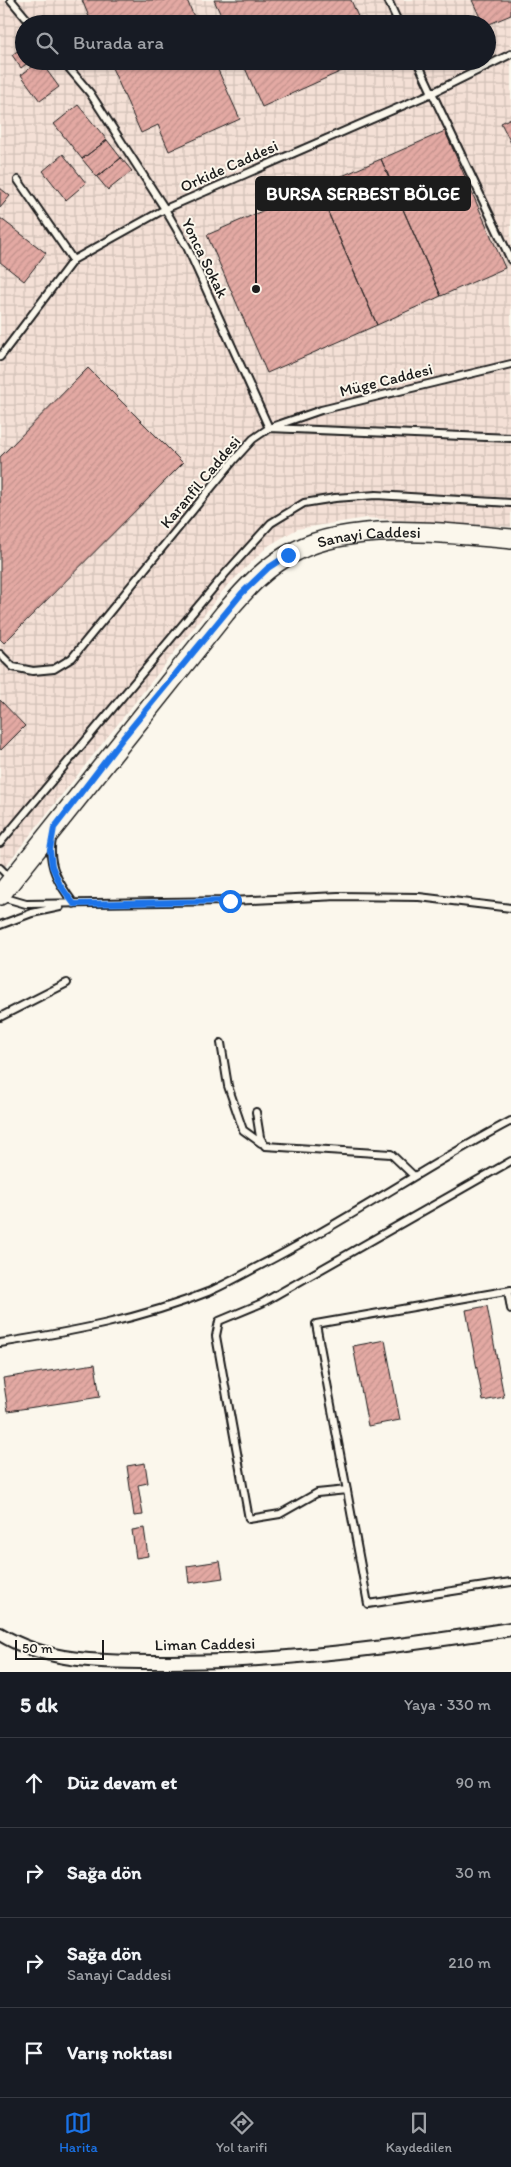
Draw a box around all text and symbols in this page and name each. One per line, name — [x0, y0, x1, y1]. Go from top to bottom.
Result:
search box — [15, 15, 496, 70]
icon: search — [33, 29, 61, 57]
text: Burada ara — [73, 31, 164, 54]
street label: Orkide Caddesi — [177, 136, 281, 196]
callout: BURSA SERBEST BÖLGE — [256, 177, 470, 210]
text: BURSA SERBEST BÖLGE — [266, 183, 460, 205]
street label: Yonca Sokak — [178, 215, 233, 301]
street label: Müge Caddesi — [338, 359, 434, 401]
street label: Karanfil Caddesi — [156, 432, 244, 532]
street label: Sanayi Caddesi — [315, 522, 421, 551]
route end — [277, 544, 300, 567]
route start — [219, 890, 242, 913]
street label: Liman Caddesi — [155, 1634, 255, 1654]
scale bar — [15, 1637, 104, 1660]
text: 50 m — [22, 1640, 53, 1657]
text: 5 dk — [20, 1692, 58, 1717]
text: Yaya · 330 m — [404, 1695, 491, 1714]
icon: ahead — [20, 1769, 48, 1797]
text: Düz devam et — [67, 1771, 177, 1794]
text: 90 m — [456, 1773, 491, 1792]
icon: right — [20, 1859, 48, 1887]
text: Sağa dön — [67, 1861, 141, 1884]
text: 30 m — [455, 1863, 491, 1882]
text: Sağa dön — [67, 1942, 141, 1965]
icon: right — [20, 1949, 48, 1977]
text: 210 m — [448, 1953, 491, 1972]
text: Sanayi Caddesi — [67, 1965, 171, 1984]
icon: arrive — [20, 2039, 48, 2067]
text: Varış noktası — [67, 2041, 172, 2064]
tab: Harita — [59, 2109, 98, 2156]
tab: Yol tarifi — [216, 2109, 267, 2156]
tab: Kaydedilen — [386, 2109, 452, 2156]

